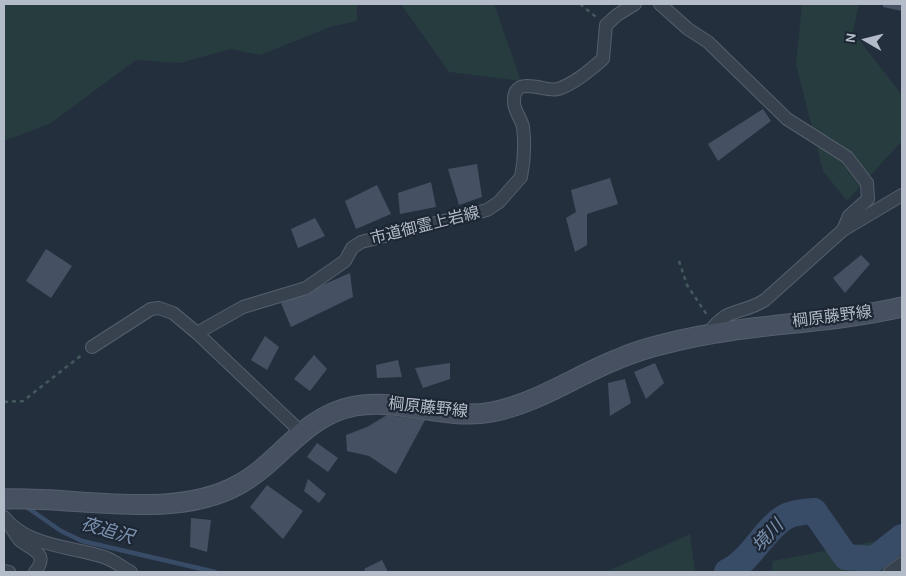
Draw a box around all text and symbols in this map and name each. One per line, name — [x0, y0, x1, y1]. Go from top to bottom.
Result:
north arrow — [841, 15, 891, 65]
text: N — [842, 32, 860, 44]
street label: 市道御霊上岩線 — [368, 203, 482, 249]
street label: 棡原藤野線 — [791, 303, 873, 331]
street label: 棡原藤野線 — [387, 394, 469, 422]
water label: 夜追沢 — [78, 513, 136, 549]
water label: 境川 — [748, 515, 788, 557]

